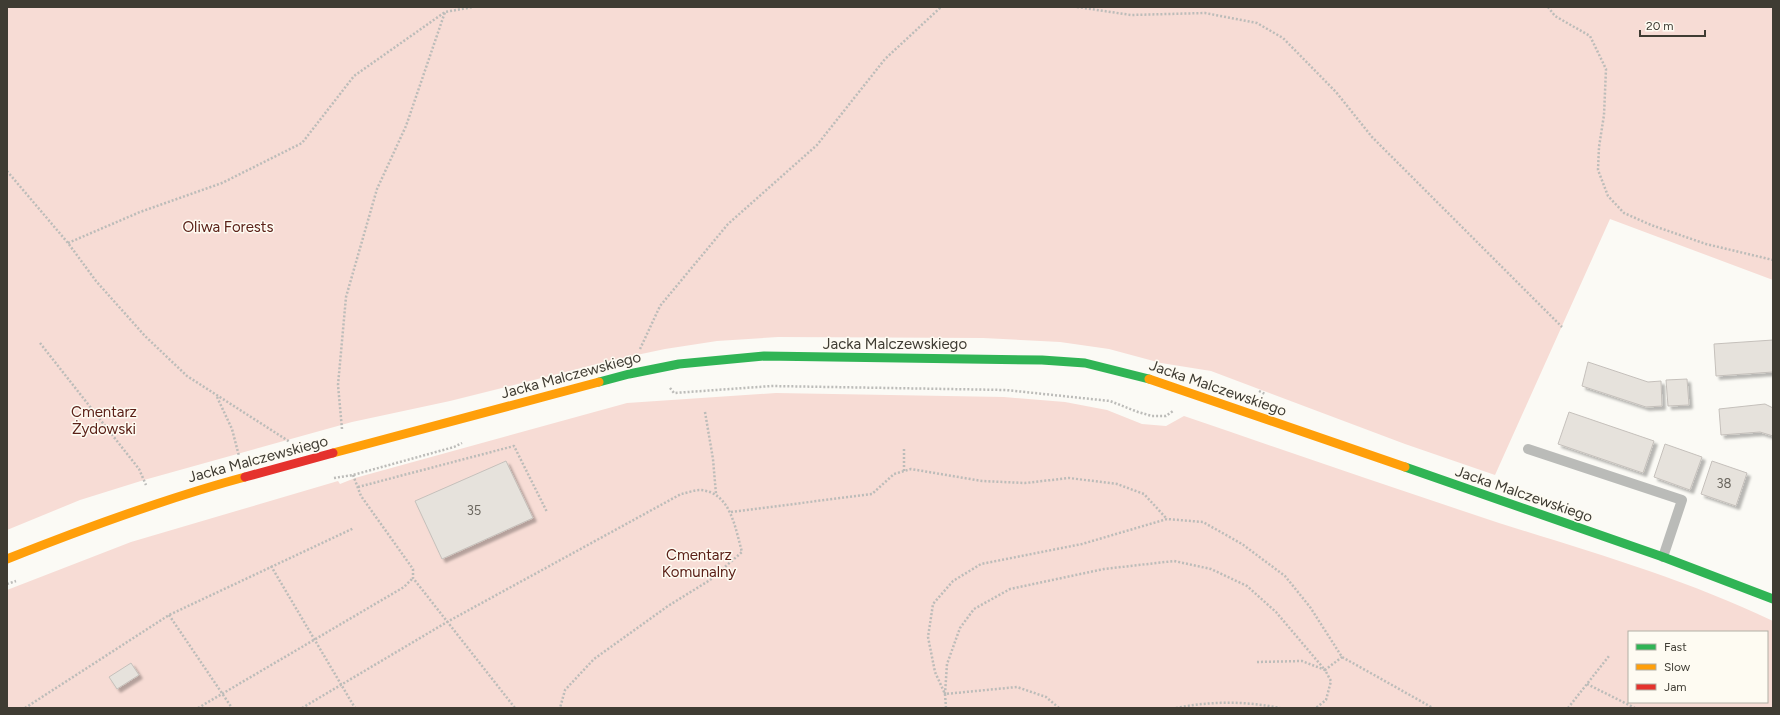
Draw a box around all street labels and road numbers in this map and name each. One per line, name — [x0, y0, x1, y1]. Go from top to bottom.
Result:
street label: Jacka Malczewskiego — [823, 335, 967, 353]
street label: Jacka Malczewskiego — [499, 348, 643, 402]
street label: Jacka Malczewskiego — [1147, 356, 1289, 420]
street label: Jacka Malczewskiego — [186, 432, 330, 486]
street label: Jacka Malczewskiego — [1453, 462, 1595, 526]

